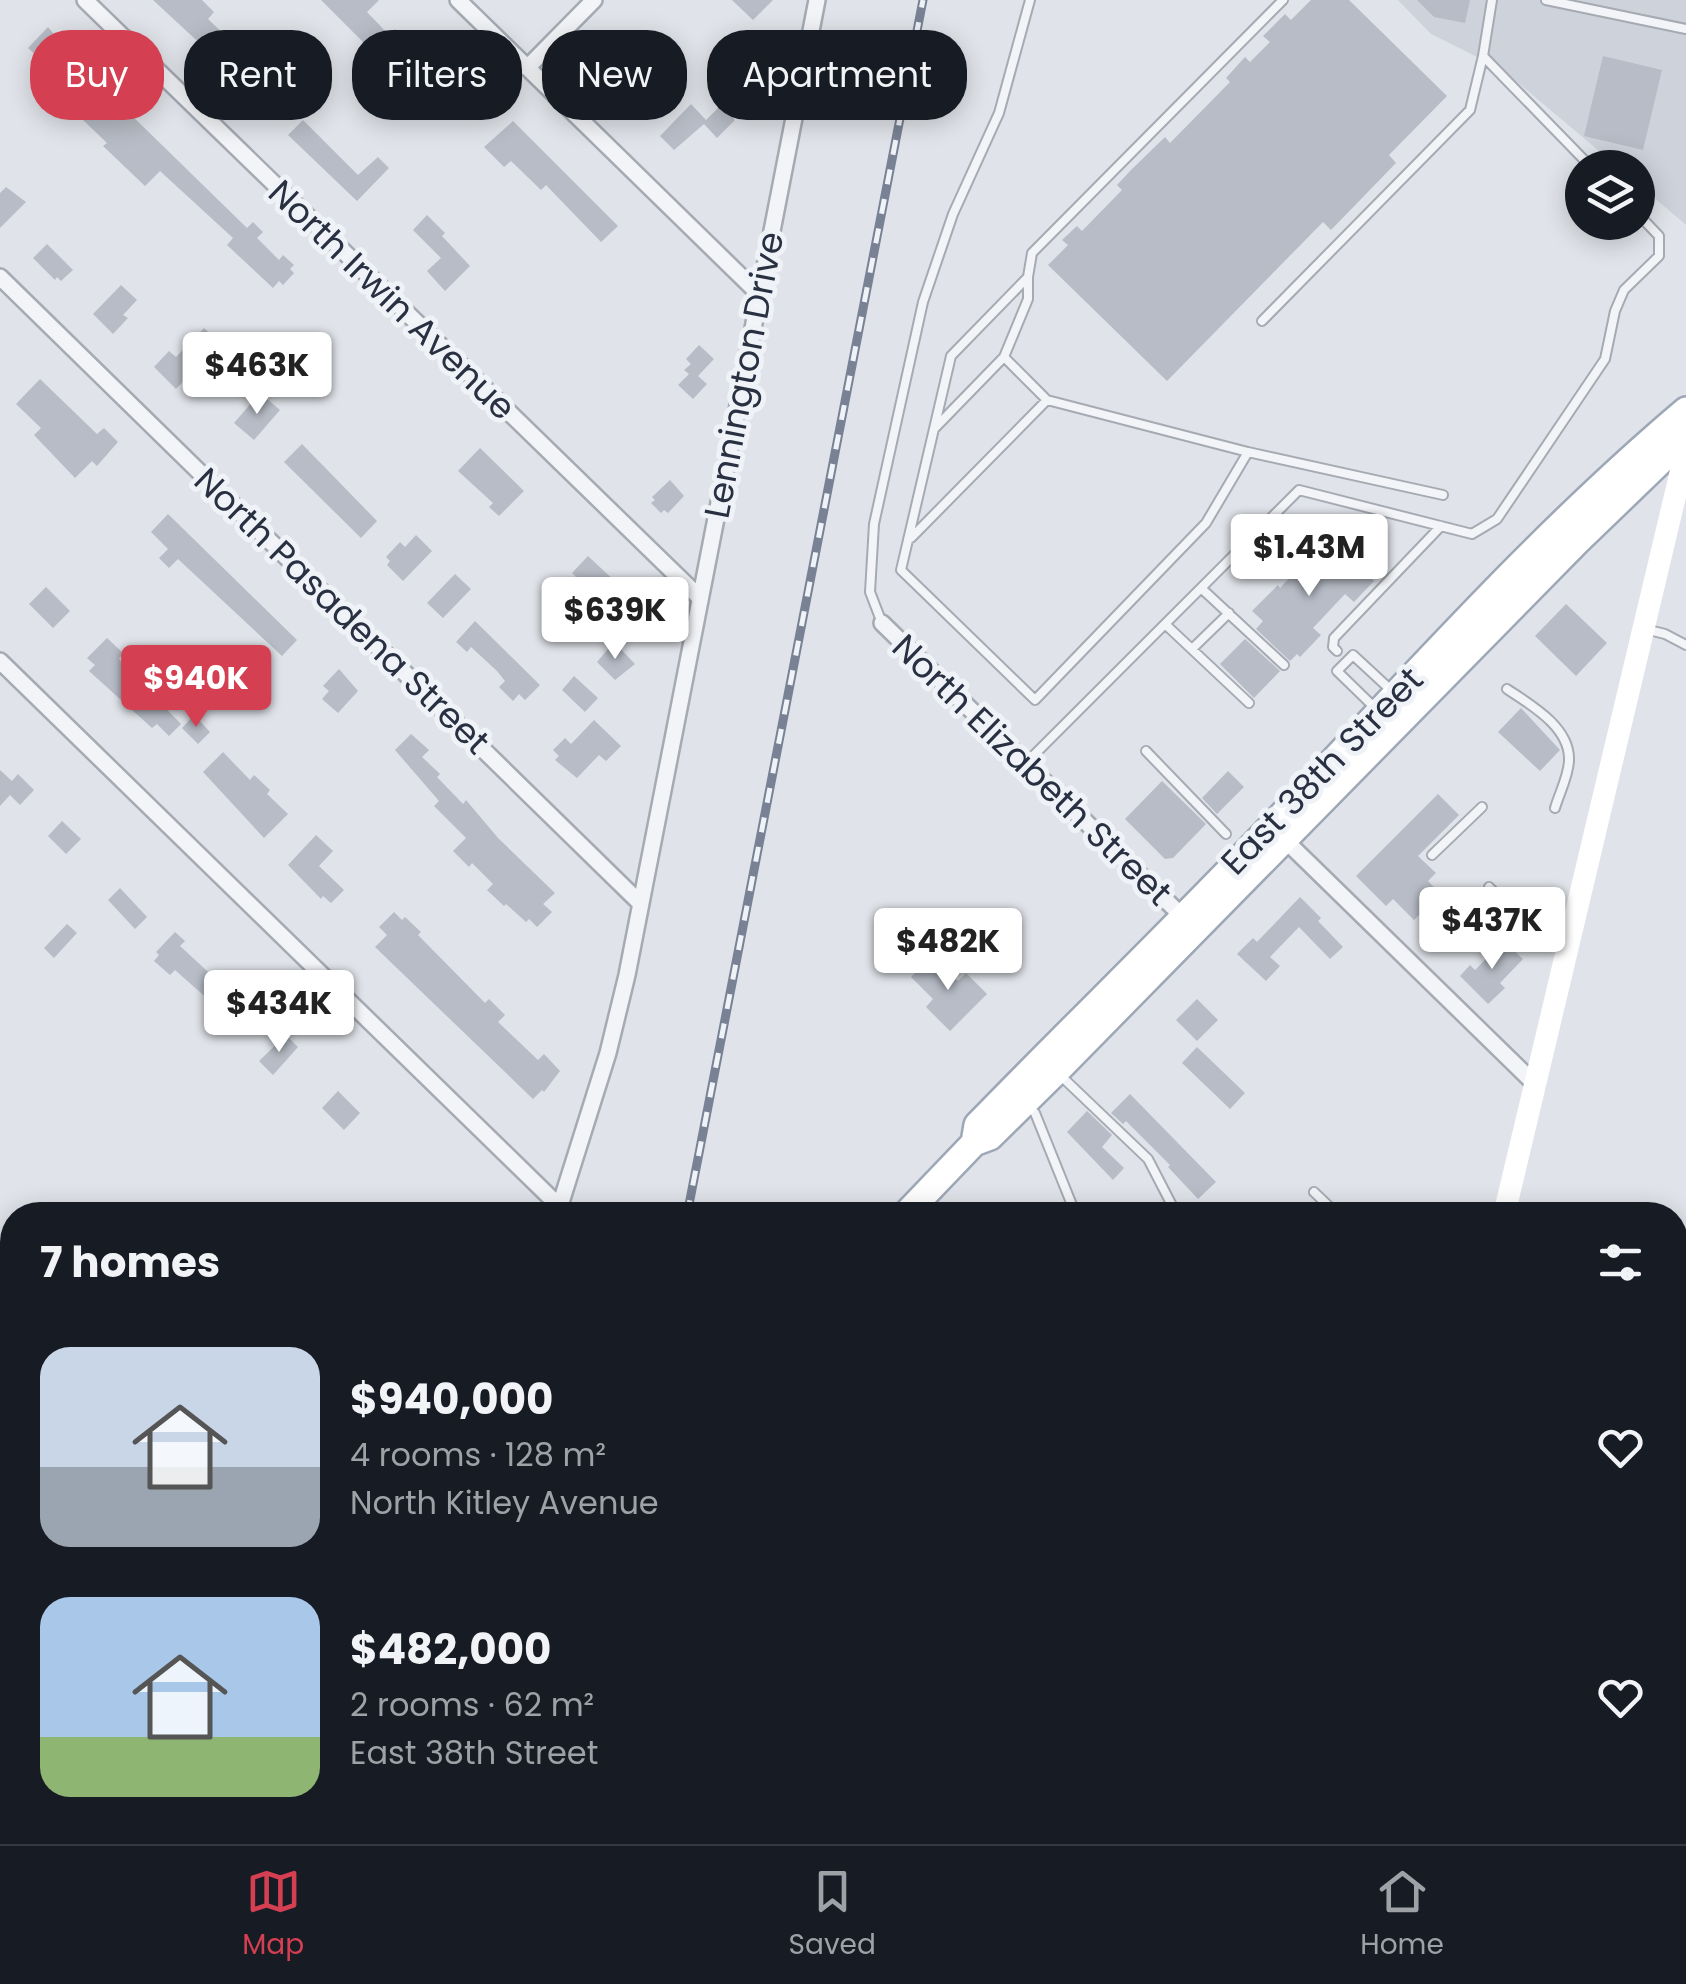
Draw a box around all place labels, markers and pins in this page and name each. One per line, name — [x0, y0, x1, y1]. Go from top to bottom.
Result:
pin: $463K — [187, 332, 327, 417]
pin: $1.43M — [1228, 514, 1390, 599]
pin: $639K — [545, 577, 685, 662]
pin: $940K — [126, 645, 266, 730]
pin: $437K — [1422, 887, 1562, 972]
pin: $482K — [878, 908, 1018, 993]
pin: $434K — [209, 970, 349, 1055]

